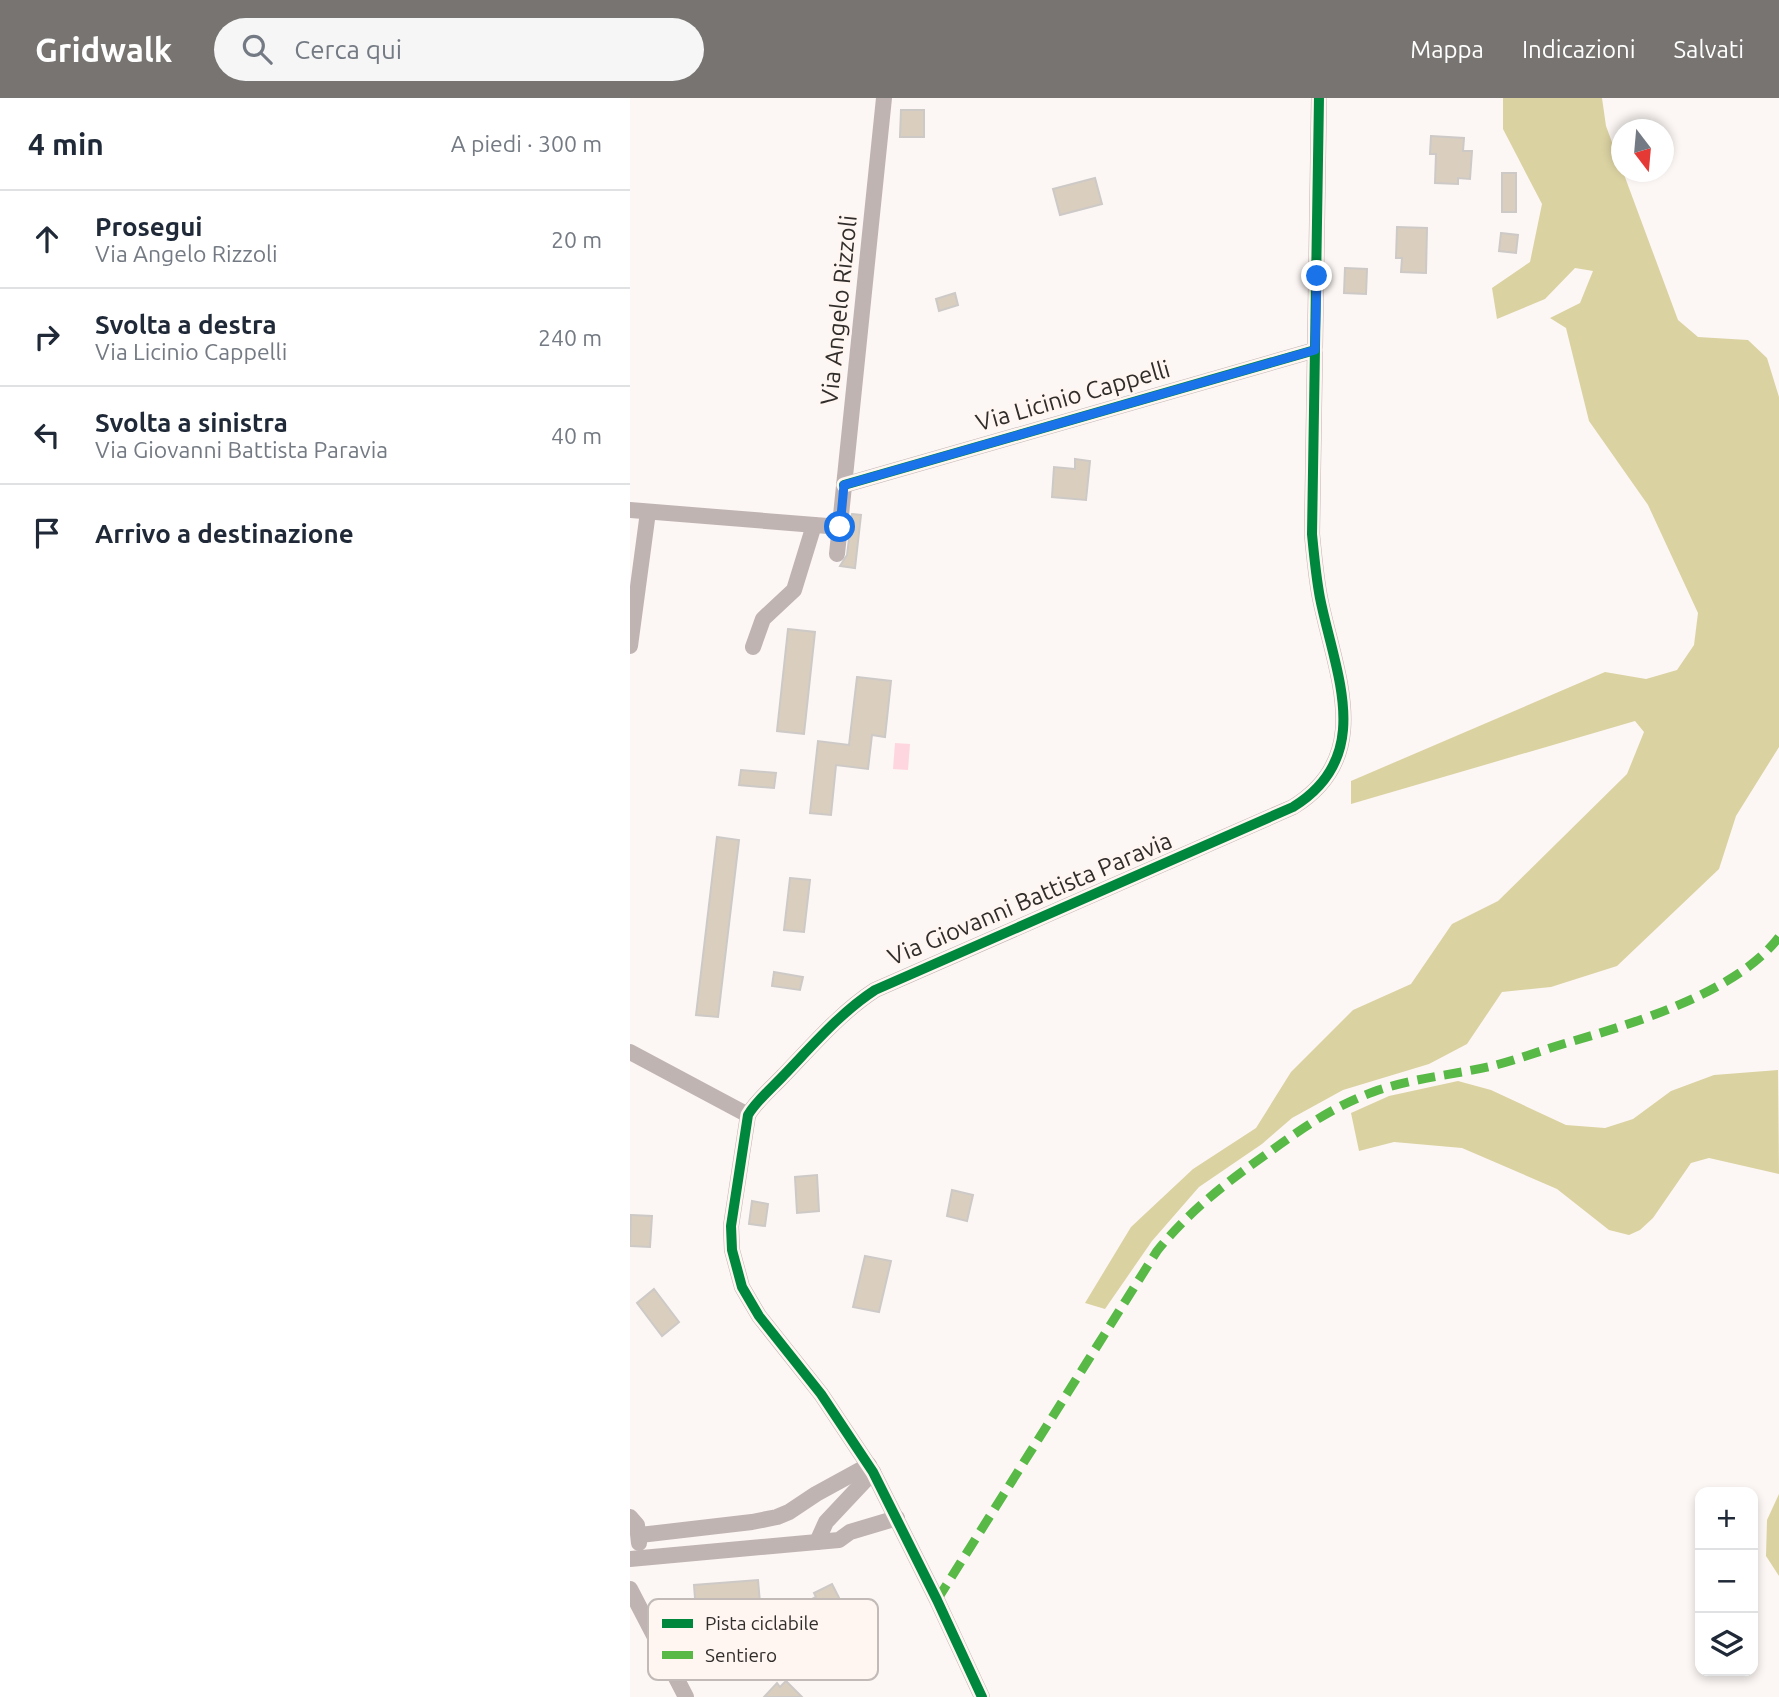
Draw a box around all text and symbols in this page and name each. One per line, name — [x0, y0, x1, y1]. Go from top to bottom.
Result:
search box — [214, 18, 704, 81]
icon: search — [238, 30, 276, 68]
text: Gridwalk — [35, 31, 172, 68]
text: Cerca qui — [294, 35, 402, 64]
text: Mappa — [1410, 36, 1484, 63]
text: Indicazioni — [1522, 36, 1636, 63]
text: Salvati — [1674, 36, 1744, 63]
north arrow — [1611, 119, 1674, 182]
text: 4 min — [28, 127, 104, 161]
text: A piedi · 300 m — [451, 131, 602, 156]
text: Prosegui — [95, 212, 203, 241]
street label: Via Angelo Rizzoli — [815, 214, 862, 406]
icon: ahead — [28, 220, 66, 258]
text: 20 m — [551, 227, 602, 252]
text: Via Angelo Rizzoli — [95, 241, 278, 266]
route end — [1301, 260, 1332, 291]
text: Svolta a destra — [95, 310, 277, 339]
icon: right — [28, 318, 66, 356]
text: 240 m — [538, 325, 602, 350]
text: Via Licinio Cappelli — [95, 339, 287, 364]
street label: Via Licinio Cappelli — [973, 355, 1173, 436]
text: Svolta a sinistra — [95, 408, 288, 437]
icon: left — [28, 416, 66, 454]
text: 40 m — [551, 423, 602, 448]
text: Via Giovanni Battista Paravia — [95, 437, 388, 462]
route start — [824, 511, 855, 542]
icon: arrive — [28, 514, 66, 552]
text: Arrivo a destinazione — [95, 519, 354, 548]
street label: Via Giovanni Battista Paravia — [884, 826, 1176, 971]
map controls — [1695, 1487, 1758, 1676]
button: + — [1695, 1487, 1758, 1550]
button: − — [1695, 1550, 1758, 1613]
legend — [648, 1599, 878, 1680]
text: Pista ciclabile — [705, 1612, 819, 1634]
button: layers — [1695, 1613, 1758, 1676]
text: Sentiero — [705, 1644, 777, 1666]

